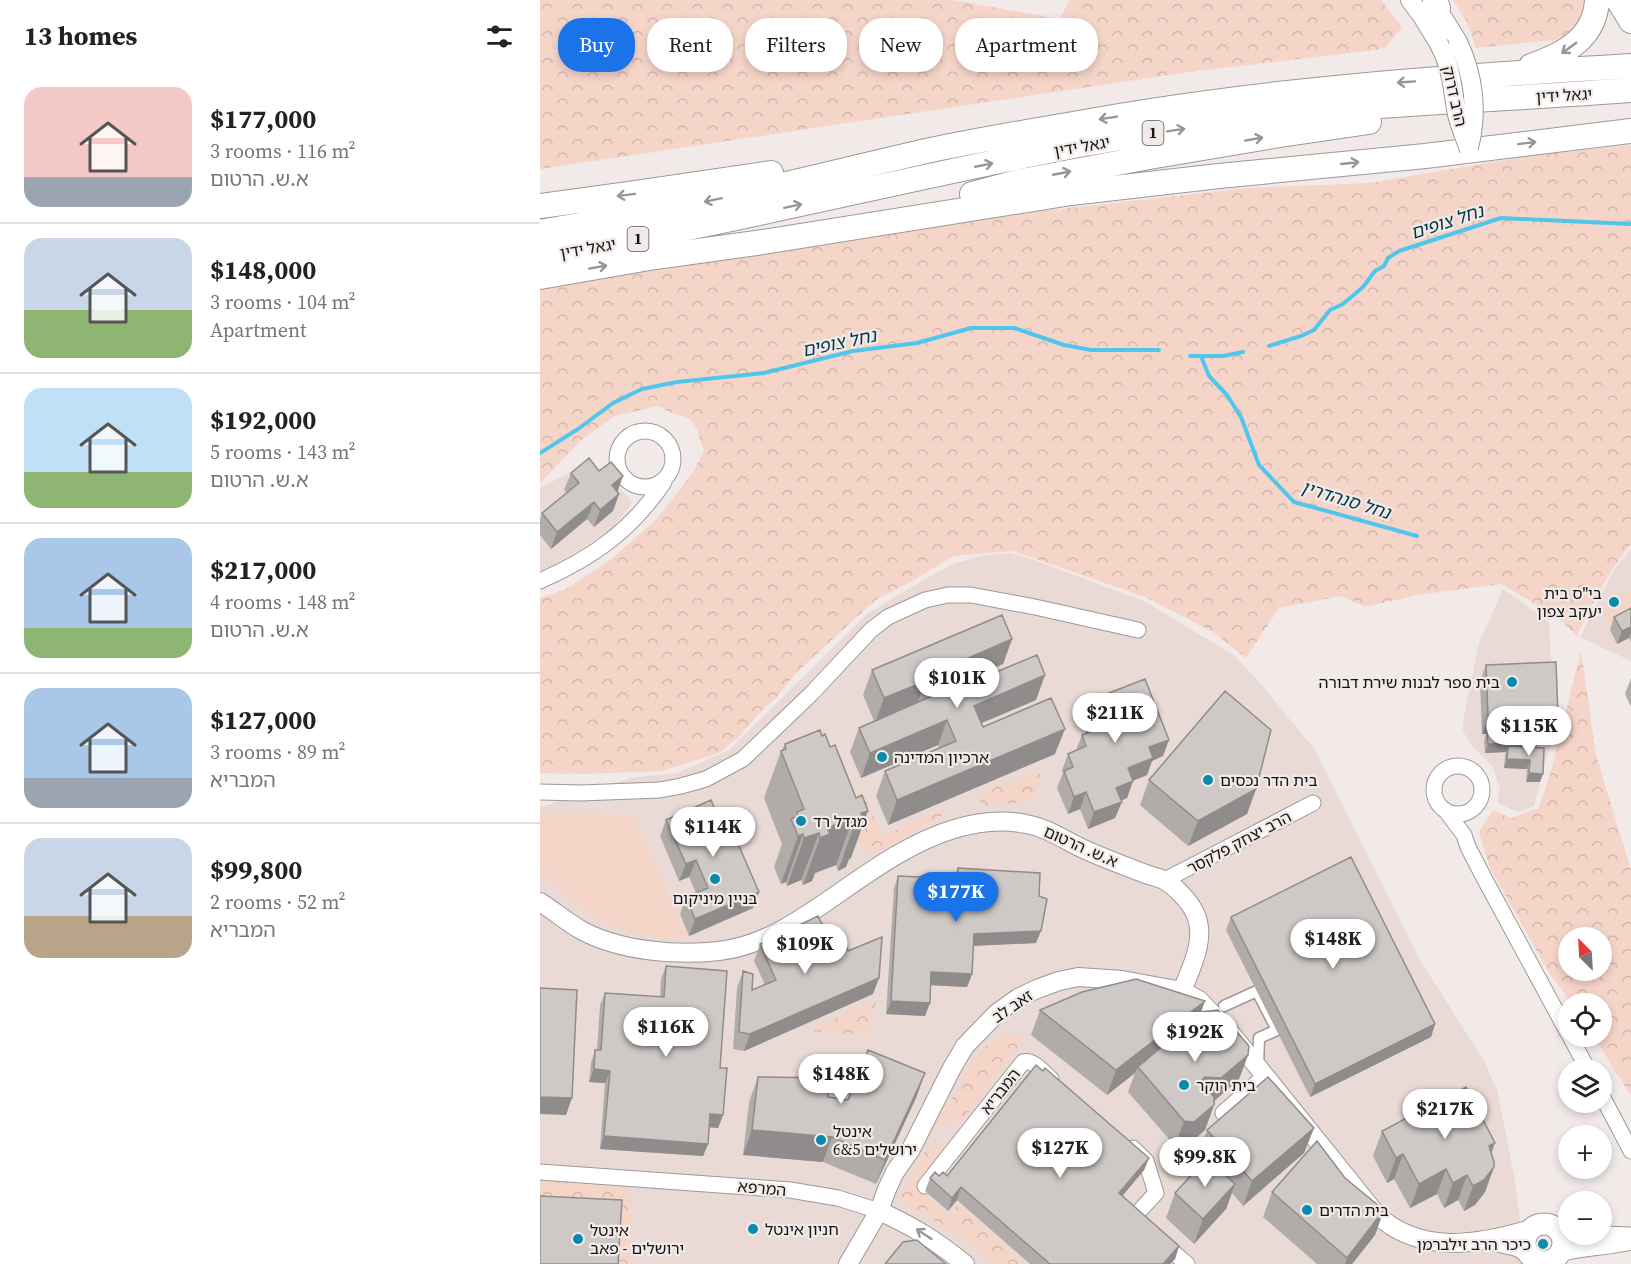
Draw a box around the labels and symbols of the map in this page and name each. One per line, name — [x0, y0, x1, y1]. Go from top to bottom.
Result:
one-way arrow — [1561, 42, 1577, 54]
street label: הרב דרוק — [1437, 63, 1473, 129]
one-way arrow — [1397, 76, 1417, 87]
street label: יגאל ידין — [1535, 83, 1593, 107]
one-way arrow — [1099, 113, 1119, 124]
road number: 1 — [1142, 121, 1164, 145]
one-way arrow — [1165, 124, 1185, 135]
street label: יגאל ידין — [1052, 130, 1112, 162]
one-way arrow — [1244, 134, 1263, 145]
one-way arrow — [1517, 137, 1536, 148]
one-way arrow — [1339, 157, 1359, 168]
one-way arrow — [973, 159, 993, 170]
one-way arrow — [1052, 167, 1071, 178]
one-way arrow — [617, 189, 637, 200]
one-way arrow — [703, 195, 722, 207]
water label: נחל צופים — [1407, 198, 1488, 245]
one-way arrow — [783, 200, 802, 212]
road number: 1 — [628, 227, 648, 251]
street label: יגאל ידין — [558, 232, 618, 264]
one-way arrow — [587, 262, 607, 273]
water label: נחל צופים — [799, 322, 879, 363]
water label: נחל סנהדרין — [1299, 474, 1395, 525]
place label: בי"ס בית יעקב צפון — [1537, 582, 1602, 622]
marker: בי"ס בית יעקב צפון — [1607, 595, 1621, 609]
pin: $101K — [915, 658, 999, 709]
place label: בית ספר לבנות שירת דבורה — [1319, 671, 1500, 693]
marker: בית ספר לבנות שירת דבורה — [1505, 675, 1519, 689]
pin: $211K — [1073, 693, 1157, 744]
pin: $115K — [1487, 706, 1571, 757]
place label: ארכיון המדינה — [894, 746, 989, 768]
marker: ארכיון המדינה — [875, 750, 889, 764]
place label: בית הדר נכסים — [1220, 769, 1318, 791]
marker: בית הדר נכסים — [1201, 773, 1215, 787]
street label: הרב יצחק פלקסר — [1183, 805, 1295, 879]
pin: $114K — [671, 807, 755, 858]
place label: מגדל רד — [813, 810, 867, 832]
marker: מגדל רד — [794, 814, 808, 828]
street label: א.ש. הרטום — [1040, 820, 1122, 872]
marker: בניין מיניקום — [708, 872, 722, 886]
pin: $177K — [914, 872, 998, 923]
place label: בניין מיניקום — [673, 887, 757, 909]
pin: $148K — [1291, 919, 1375, 970]
pin: $109K — [763, 924, 847, 975]
north arrow — [1558, 927, 1612, 981]
street label: זאב לב — [987, 984, 1037, 1028]
pin: $116K — [624, 1007, 708, 1058]
pin: $192K — [1153, 1012, 1237, 1063]
pin: $148K — [799, 1054, 883, 1105]
street label: המבריא — [975, 1064, 1025, 1118]
place label: בית רוקר — [1196, 1074, 1256, 1096]
marker: בית רוקר — [1177, 1078, 1191, 1092]
pin: $217K — [1403, 1089, 1487, 1140]
place label: אינטל ירושלים 5&6 — [833, 1120, 917, 1160]
pin: $127K — [1018, 1128, 1102, 1179]
marker: אינטל ירושלים 5&6 — [814, 1133, 828, 1147]
pin: $99.8K — [1156, 1137, 1254, 1188]
street label: המרפא — [737, 1175, 787, 1201]
place label: בית הדרים — [1319, 1199, 1389, 1221]
marker: בית הדרים — [1300, 1203, 1314, 1217]
place label: חניון אינטל — [765, 1218, 839, 1240]
place label: אינטל ירושלים - פאב — [590, 1219, 684, 1259]
marker: חניון אינטל — [746, 1222, 760, 1236]
one-way arrow — [916, 1228, 933, 1240]
marker: אינטל ירושלים - פאב — [571, 1232, 585, 1246]
place label: כיכר הרב זילברמן — [1417, 1233, 1531, 1255]
marker: כיכר הרב זילברמן — [1536, 1237, 1550, 1251]

